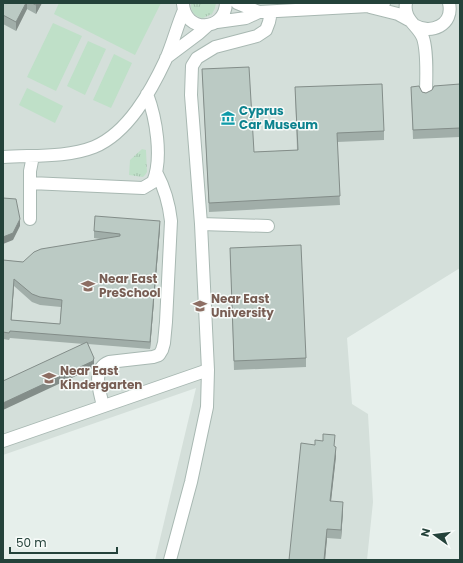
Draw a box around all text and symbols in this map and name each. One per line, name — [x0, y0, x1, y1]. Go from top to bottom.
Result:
place label: Cyprus Car Museum — [239, 102, 318, 133]
museum icon: Cyprus Car Museum — [220, 110, 236, 126]
place label: Near East PreSchool — [99, 270, 161, 301]
school or university icon: Near East PreSchool — [80, 278, 96, 294]
place label: Near East University — [211, 290, 274, 321]
school or university icon: Near East University — [192, 298, 208, 314]
place label: Near East Kindergarten — [60, 362, 142, 393]
school or university icon: Near East Kindergarten — [41, 370, 57, 386]
north arrow — [415, 515, 455, 555]
text: N — [417, 527, 434, 539]
scale bar — [10, 529, 117, 555]
text: 50 m — [16, 534, 47, 551]

